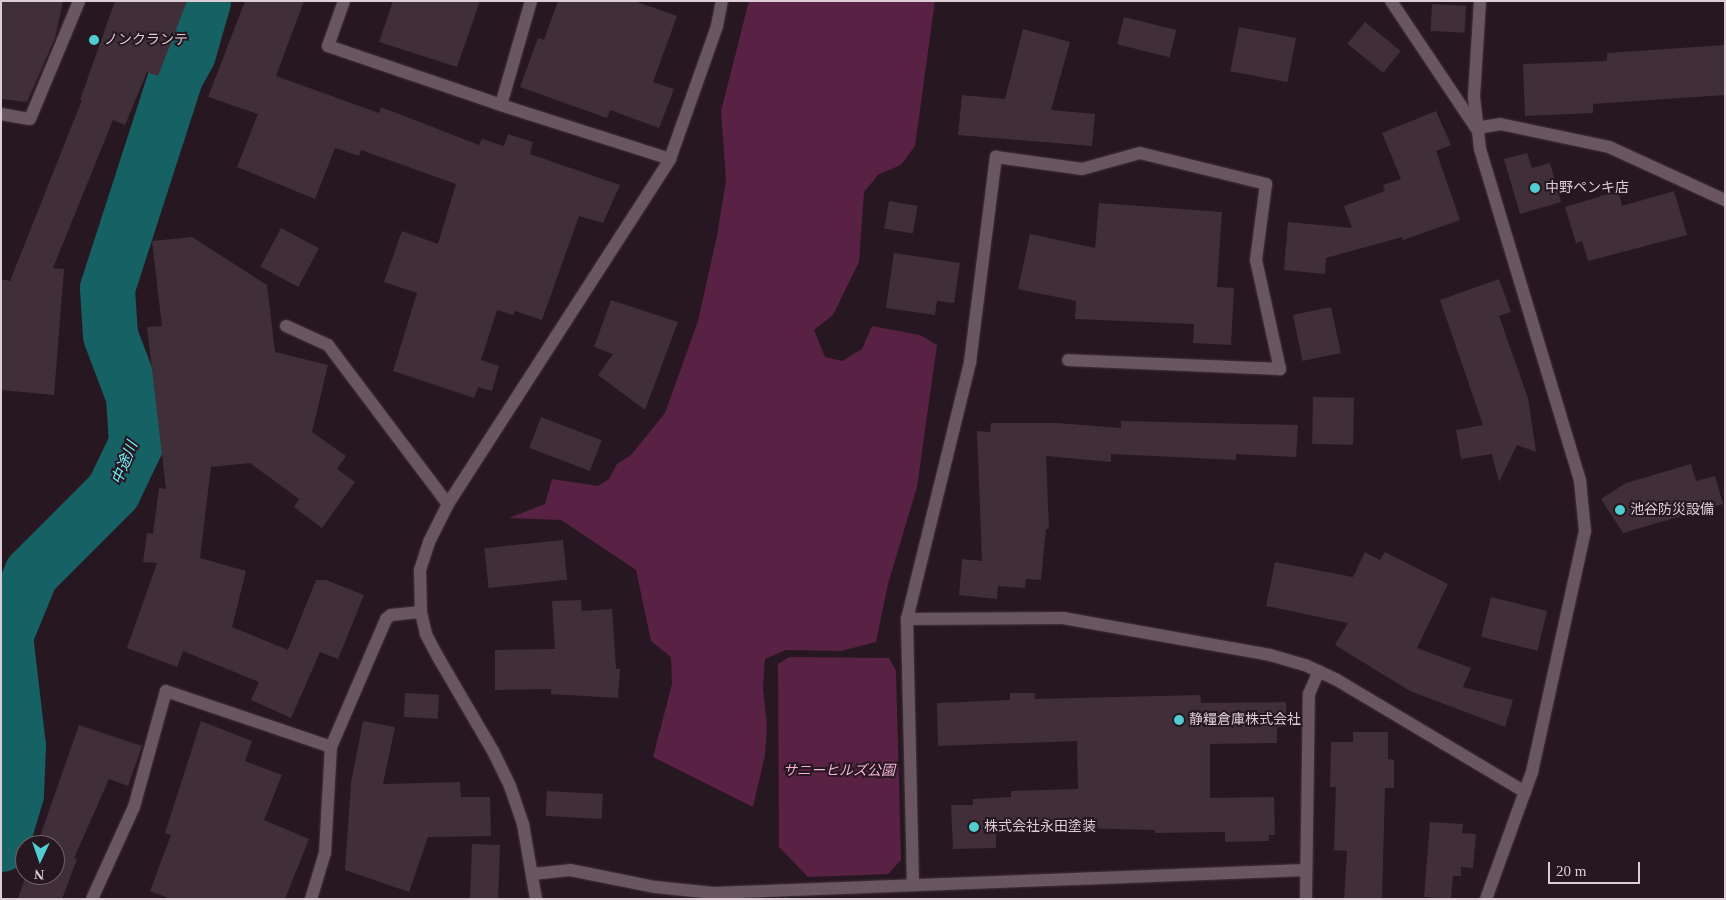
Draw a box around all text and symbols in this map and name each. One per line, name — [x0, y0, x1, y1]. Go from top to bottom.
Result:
place label: ノンクランテ — [104, 32, 188, 48]
marker: ノンクランテ — [88, 34, 100, 46]
place label: 中野ペンキ店 — [1545, 180, 1629, 196]
marker: 中野ペンキ店 — [1529, 182, 1541, 194]
water label: 中途川 — [108, 439, 142, 487]
place label: 池谷防災設備 — [1630, 502, 1714, 518]
marker: 池谷防災設備 — [1614, 504, 1626, 516]
place label: 静糧倉庫株式会社 — [1189, 712, 1301, 728]
marker: 静糧倉庫株式会社 — [1173, 714, 1185, 726]
park label: サニーヒルズ公園 — [783, 763, 895, 779]
place label: 株式会社永田塗装 — [984, 819, 1096, 835]
marker: 株式会社永田塗装 — [968, 821, 980, 833]
north arrow — [15, 835, 65, 885]
scale bar — [1551, 852, 1644, 884]
text: 20 m — [1556, 863, 1586, 879]
text: N — [34, 867, 45, 882]

